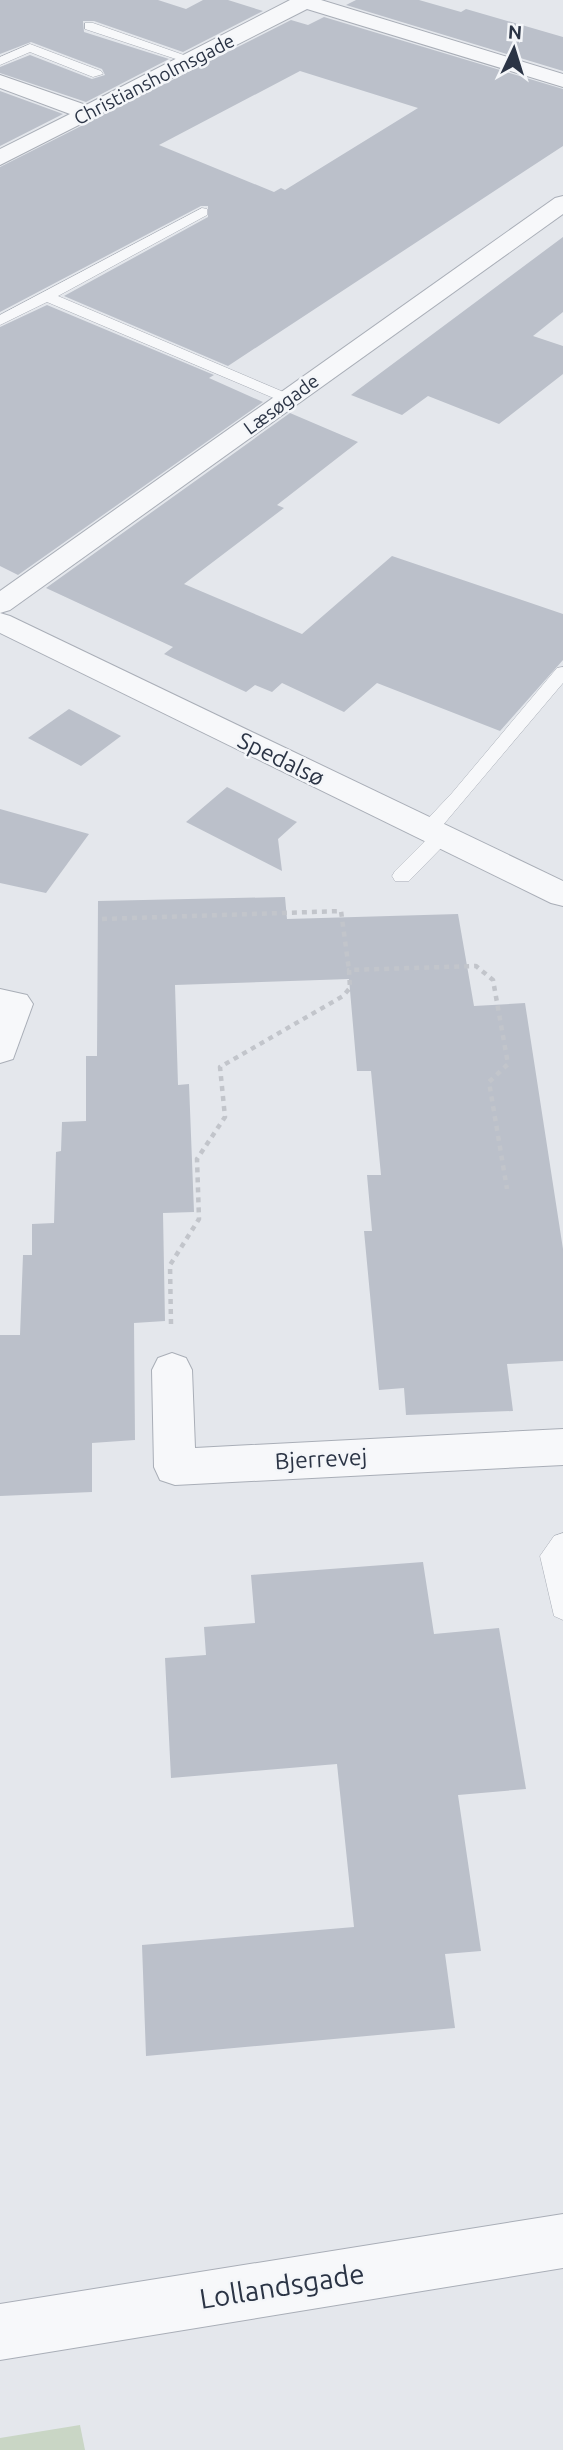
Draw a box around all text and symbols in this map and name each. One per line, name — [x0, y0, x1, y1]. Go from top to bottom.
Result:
north arrow — [479, 14, 549, 84]
text: N — [507, 21, 523, 44]
street label: Christiansholmsgade — [70, 29, 238, 129]
street label: Læsøgade — [239, 369, 323, 439]
street label: Spedalsø — [234, 727, 328, 790]
street label: Bjerrevej — [274, 1444, 368, 1473]
street label: Lollandsgade — [197, 2257, 367, 2314]

